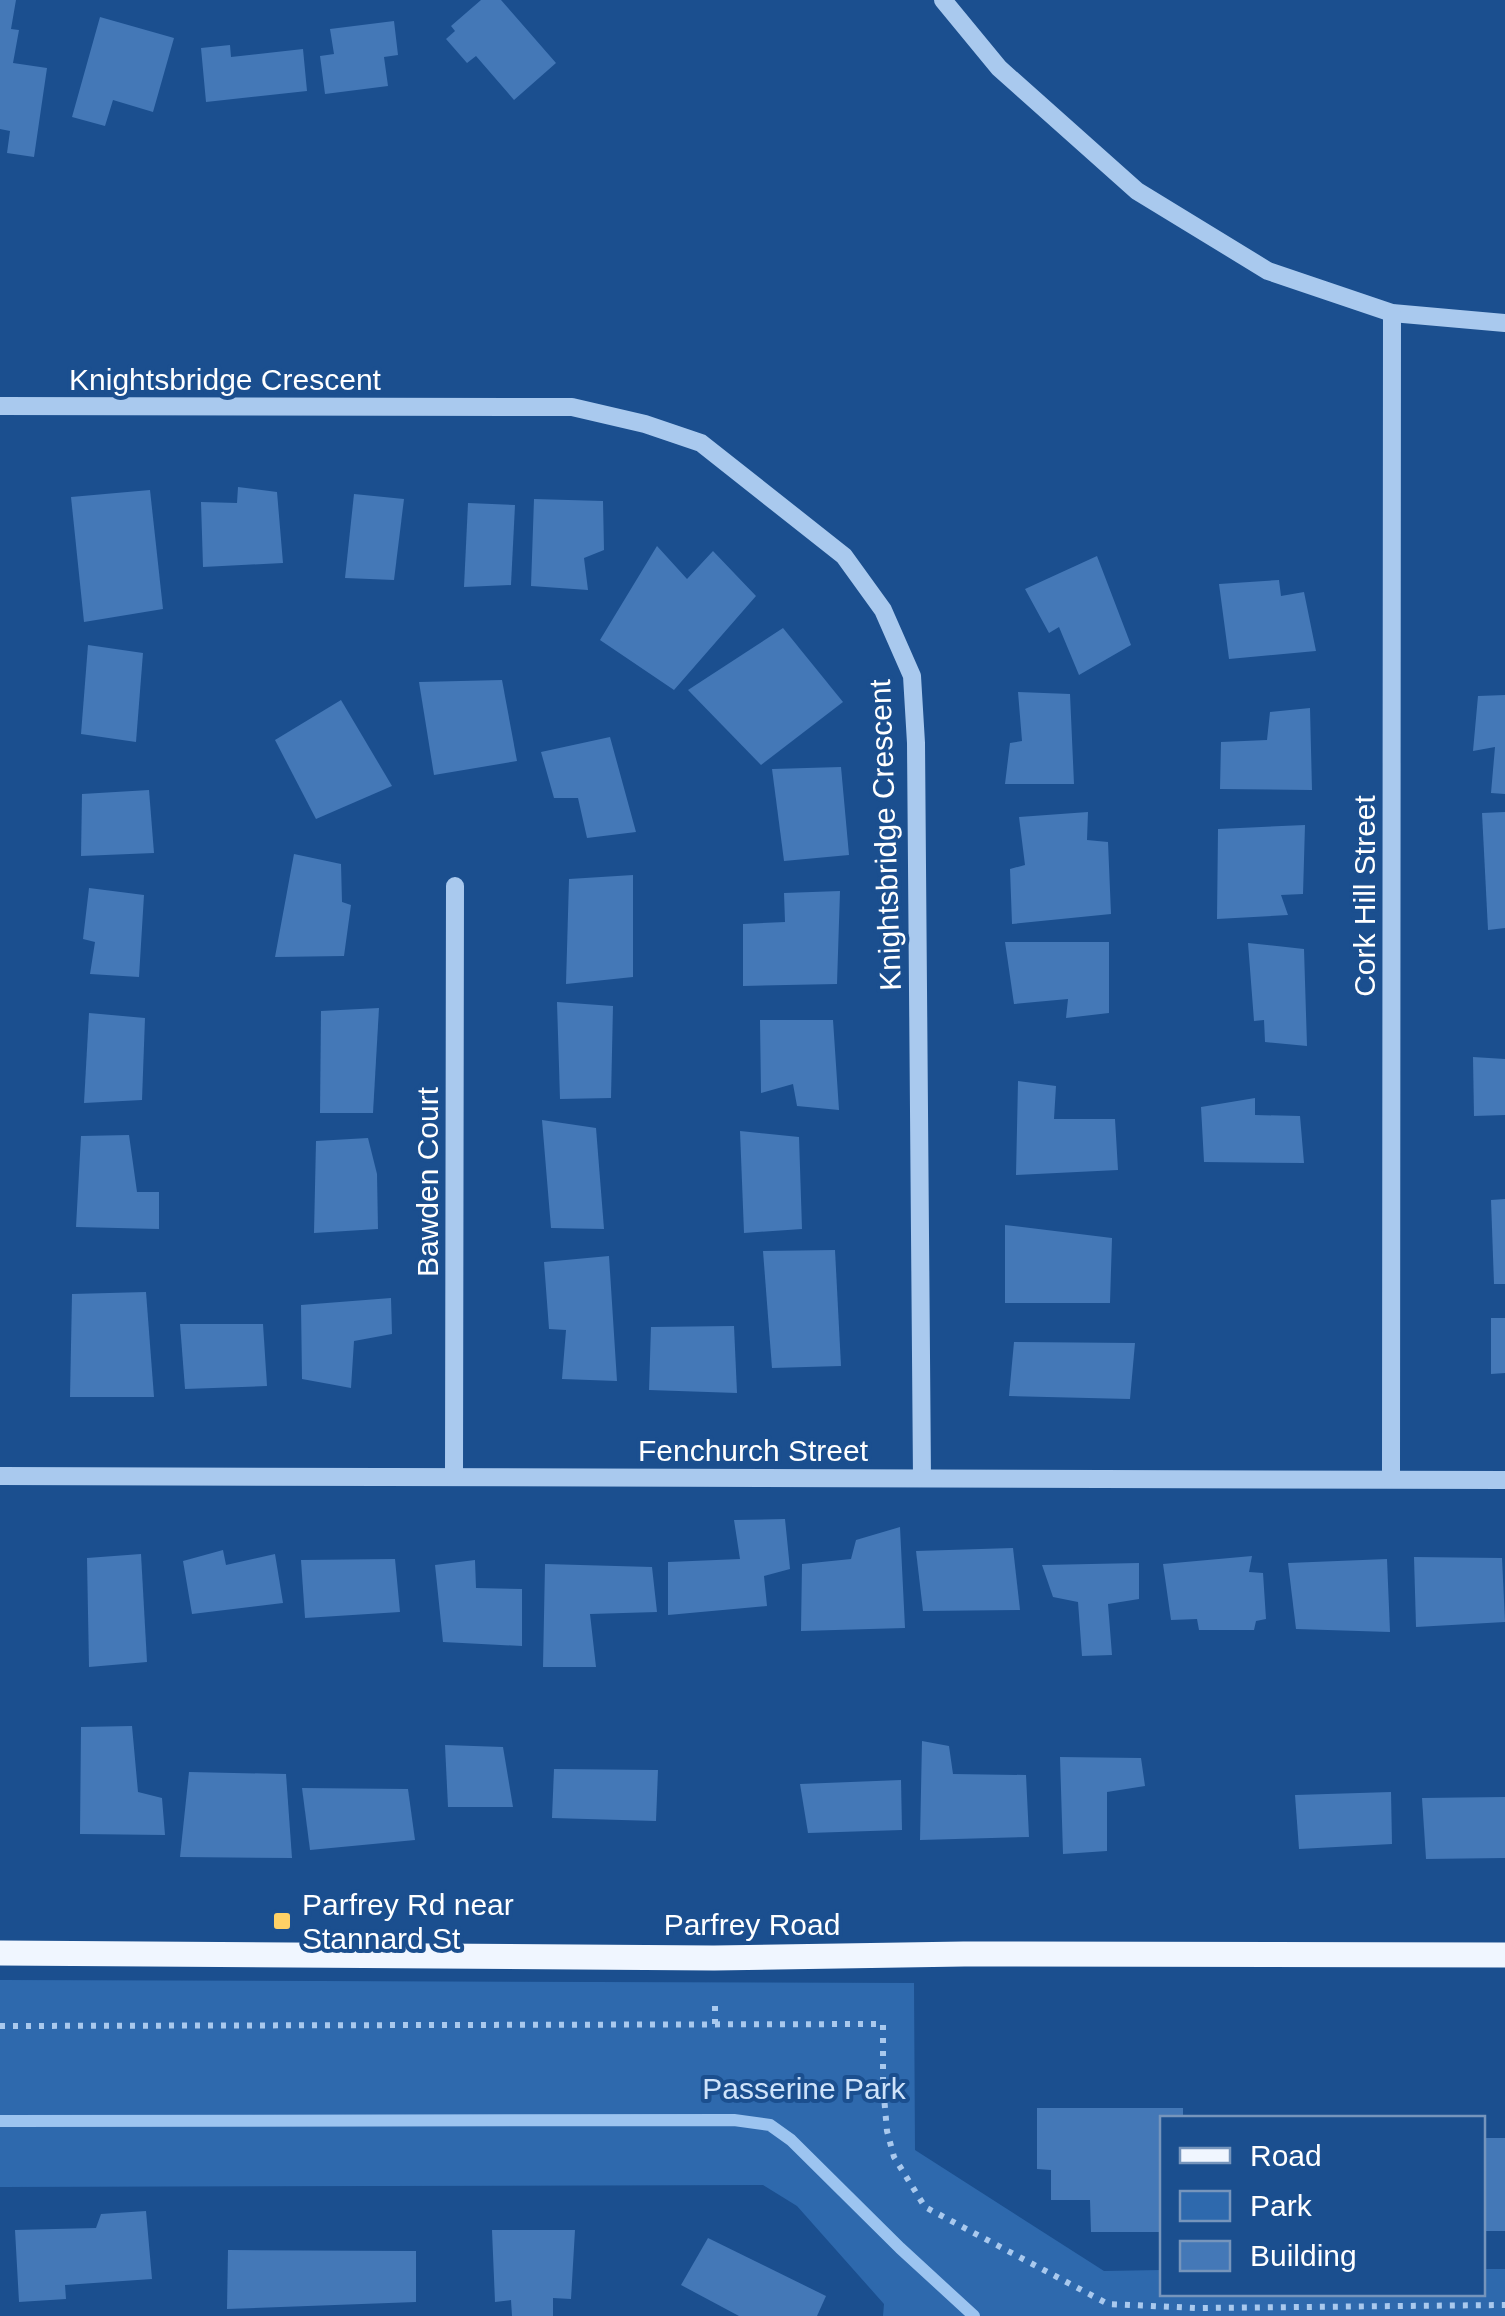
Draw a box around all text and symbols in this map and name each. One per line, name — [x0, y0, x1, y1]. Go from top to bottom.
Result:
street label: Knightsbridge Crescent — [69, 363, 382, 396]
street label: Knightsbridge Crescent — [863, 678, 907, 991]
street label: Cork Hill Street — [1348, 794, 1381, 997]
street label: Bawden Court — [411, 1086, 444, 1277]
street label: Fenchurch Street — [638, 1434, 869, 1467]
place label: Parfrey Rd near Stannard St — [302, 1888, 514, 1955]
street label: Parfrey Road — [664, 1908, 840, 1941]
marker: Parfrey Rd near Stannard St — [271, 1910, 293, 1932]
park label: Passerine Park — [702, 2072, 907, 2105]
legend — [1160, 2116, 1485, 2296]
text: Road — [1250, 2139, 1322, 2172]
text: Park — [1250, 2189, 1313, 2222]
text: Building — [1250, 2239, 1357, 2272]

